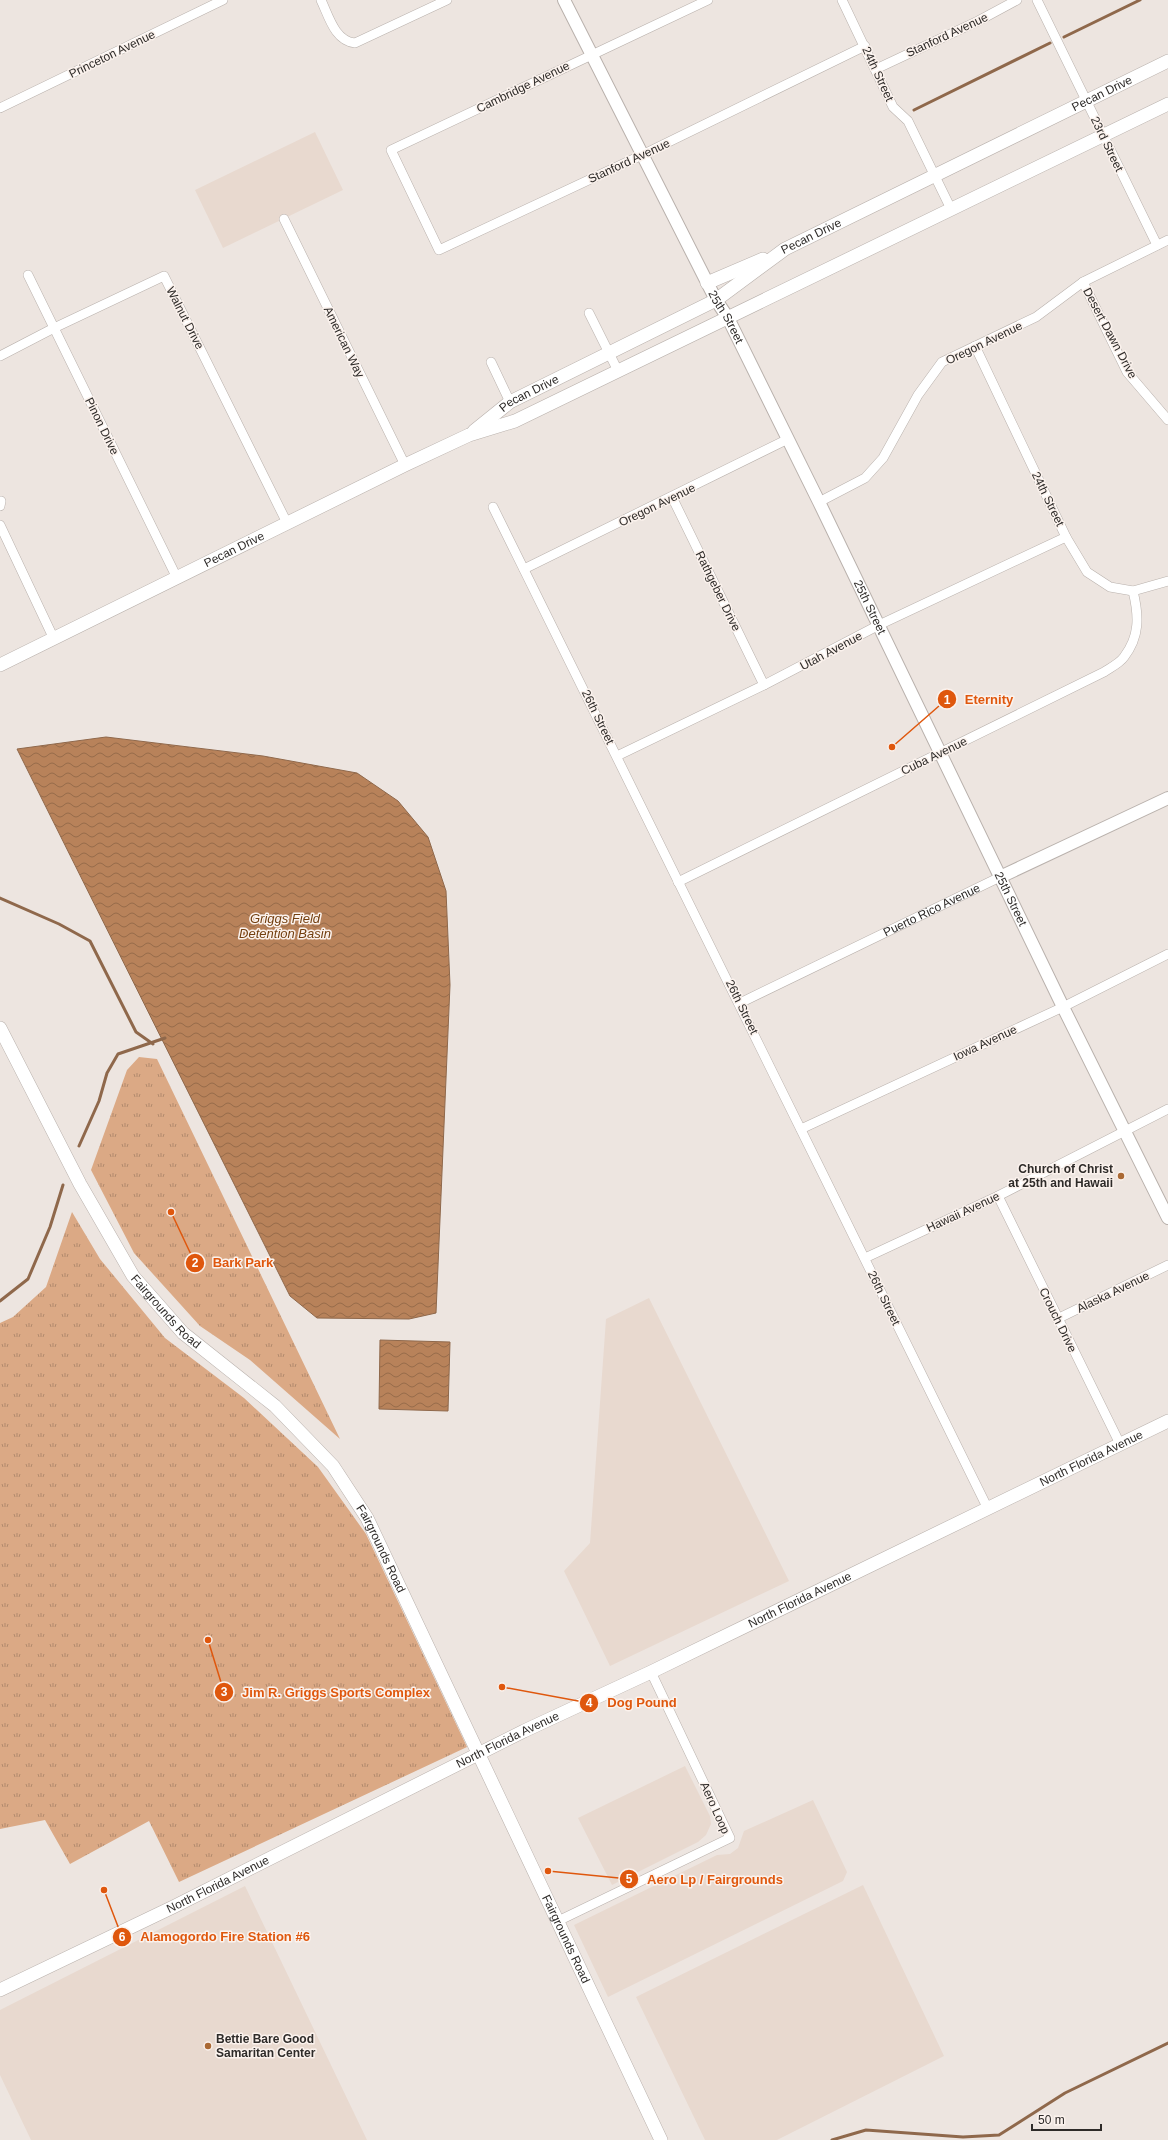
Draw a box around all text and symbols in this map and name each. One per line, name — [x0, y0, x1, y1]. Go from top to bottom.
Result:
street label: Stanford Avenue — [904, 10, 990, 60]
street label: Princeton Avenue — [67, 27, 158, 81]
street label: 24th Street — [859, 44, 897, 104]
street label: Cambridge Avenue — [474, 58, 572, 116]
street label: Pecan Drive — [1070, 73, 1135, 114]
street label: 23rd Street — [1088, 114, 1127, 174]
street label: Stanford Avenue — [586, 136, 672, 186]
street label: Pecan Drive — [779, 215, 844, 257]
street label: Walnut Drive — [163, 284, 207, 352]
street label: Desert Dawn Drive — [1080, 285, 1140, 381]
street label: 25th Street — [705, 288, 747, 346]
street label: American Way — [321, 304, 367, 380]
street label: Oregon Avenue — [944, 318, 1025, 368]
street label: Pecan Drive — [496, 372, 561, 415]
street label: Pinon Drive — [82, 395, 122, 457]
street label: 24th Street — [1029, 470, 1067, 529]
street label: Oregon Avenue — [617, 480, 698, 530]
street label: Pecan Drive — [202, 529, 267, 570]
street label: Rathgeber Drive — [693, 549, 744, 634]
street label: 25th Street — [851, 578, 889, 637]
street label: Utah Avenue — [797, 629, 865, 673]
callout: Eternity — [937, 687, 1022, 712]
street label: 26th Street — [579, 688, 617, 747]
text: Eternity — [965, 692, 1014, 707]
text: 1 — [944, 693, 951, 707]
street label: Cuba Avenue — [899, 734, 970, 778]
street label: 25th Street — [992, 869, 1030, 929]
street label: Puerto Rico Avenue — [881, 881, 983, 940]
water label: Griggs Field Detention Basin — [239, 911, 331, 941]
street label: 26th Street — [723, 978, 761, 1037]
street label: Iowa Avenue — [951, 1022, 1019, 1064]
place label: Church of Christ at 25th and Hawaii — [1008, 1162, 1113, 1190]
marker: Church of Christ at 25th and Hawaii — [1116, 1171, 1126, 1181]
street label: Hawaii Avenue — [924, 1189, 1002, 1235]
callout: Bark Park — [185, 1250, 281, 1275]
text: Bark Park — [213, 1255, 274, 1270]
text: 2 — [192, 1256, 199, 1270]
street label: Alaska Avenue — [1074, 1268, 1152, 1316]
street label: 26th Street — [865, 1269, 903, 1328]
street label: Fairgrounds Road — [128, 1272, 204, 1351]
street label: Crouch Drive — [1036, 1285, 1080, 1355]
street label: North Florida Avenue — [1038, 1427, 1145, 1489]
street label: Fairgrounds Road — [353, 1502, 408, 1595]
street label: North Florida Avenue — [746, 1569, 854, 1631]
callout: Jim R. Griggs Sports Complex — [214, 1680, 438, 1705]
text: 3 — [221, 1685, 228, 1699]
text: Jim R. Griggs Sports Complex — [242, 1685, 431, 1700]
callout: Dog Pound — [579, 1690, 684, 1715]
text: Dog Pound — [607, 1695, 677, 1710]
text: 4 — [586, 1696, 593, 1710]
street label: North Florida Avenue — [454, 1709, 562, 1771]
street label: Aero Loop — [697, 1780, 733, 1836]
street label: North Florida Avenue — [164, 1853, 272, 1916]
callout: Aero Lp / Fairgrounds — [619, 1867, 791, 1892]
text: 5 — [626, 1872, 633, 1886]
text: Aero Lp / Fairgrounds — [647, 1872, 783, 1887]
street label: Fairgrounds Road — [539, 1893, 593, 1985]
callout: Alamogordo Fire Station #6 — [112, 1924, 318, 1949]
text: Alamogordo Fire Station #6 — [140, 1929, 310, 1944]
text: 6 — [119, 1930, 126, 1944]
place label: Bettie Bare Good Samaritan Center — [216, 2032, 316, 2060]
marker: Bettie Bare Good Samaritan Center — [203, 2041, 213, 2051]
scale bar — [1032, 2106, 1101, 2132]
text: 50 m — [1038, 2113, 1065, 2127]

